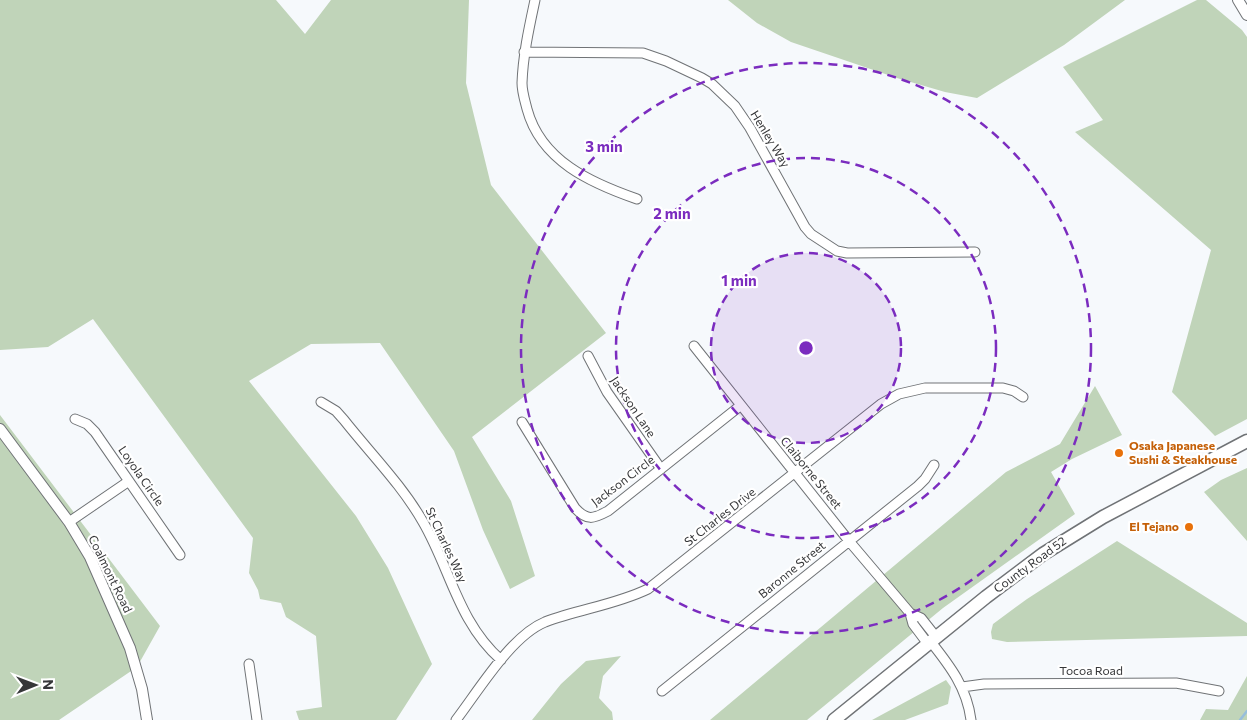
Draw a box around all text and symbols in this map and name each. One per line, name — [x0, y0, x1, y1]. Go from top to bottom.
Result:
street label: Henley Way — [748, 107, 793, 169]
text: 3 min — [585, 137, 623, 155]
text: 2 min — [653, 204, 691, 222]
text: 1 min — [721, 271, 757, 289]
centre of rings — [797, 339, 815, 357]
street label: Jackson Lane — [608, 373, 659, 440]
street label: Claiborne Street — [778, 433, 845, 511]
place label: Osaka Japanese Sushi & Steakhouse — [1129, 438, 1237, 466]
street label: Loyola Circle — [116, 443, 168, 508]
marker: Osaka Japanese Sushi & Steakhouse — [1113, 447, 1125, 459]
street label: Jackson Circle — [588, 452, 657, 509]
street label: St Charles Drive — [681, 484, 758, 548]
street label: St Charles Way — [423, 505, 470, 584]
place label: El Tejano — [1129, 519, 1179, 533]
marker: El Tejano — [1183, 521, 1195, 533]
street label: Coalmont Road — [86, 533, 136, 615]
street label: County Road 52 — [990, 533, 1069, 595]
street label: Baronne Street — [755, 538, 828, 600]
north arrow — [10, 660, 60, 710]
street label: Tocoa Road — [1059, 663, 1123, 677]
text: N — [40, 679, 57, 690]

